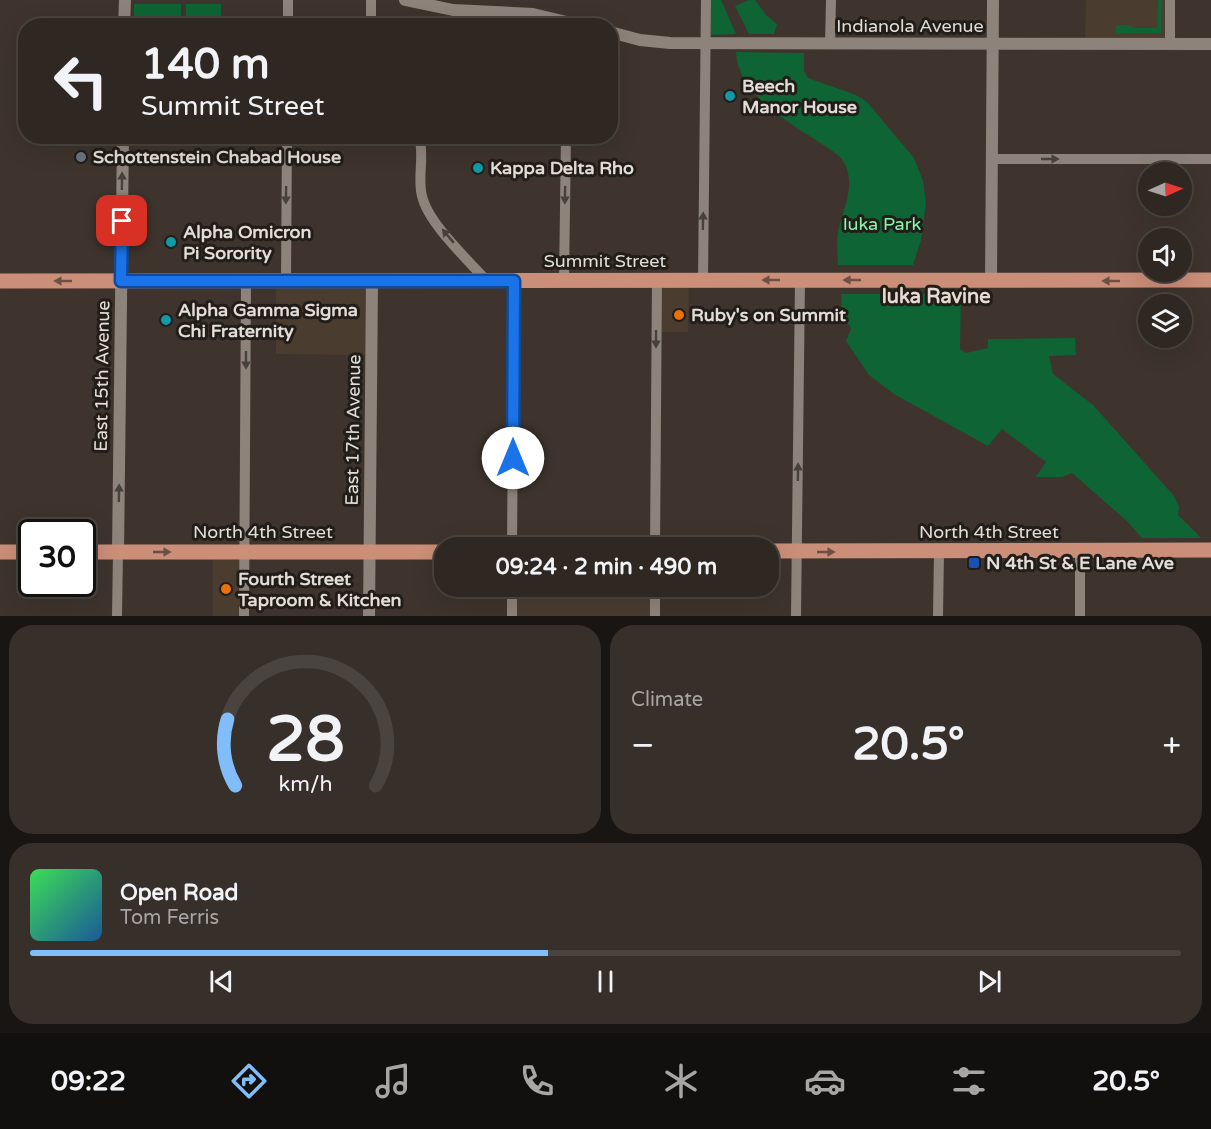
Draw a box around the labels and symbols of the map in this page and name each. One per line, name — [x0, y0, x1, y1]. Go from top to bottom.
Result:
street label: Indianola Avenue — [836, 15, 984, 37]
place label: Beech Manor House — [742, 75, 857, 118]
marker: Beech Manor House — [723, 89, 737, 103]
place label: Schottenstein Chabad House — [93, 146, 341, 168]
marker: Schottenstein Chabad House — [74, 150, 88, 164]
one-way arrow — [1041, 154, 1060, 164]
place label: Kappa Delta Rho — [490, 157, 634, 179]
marker: Kappa Delta Rho — [471, 161, 485, 175]
north arrow — [1138, 162, 1192, 216]
one-way arrow — [117, 171, 127, 190]
one-way arrow — [282, 185, 291, 204]
one-way arrow — [560, 185, 570, 204]
pin — [96, 195, 147, 246]
one-way arrow — [698, 212, 708, 231]
park label: Iuka Park — [843, 213, 922, 235]
place label: Alpha Omicron Pi Sorority — [183, 221, 312, 264]
one-way arrow — [442, 229, 455, 244]
marker: Alpha Omicron Pi Sorority — [164, 235, 178, 249]
street label: Summit Street — [544, 250, 666, 272]
one-way arrow — [761, 275, 780, 285]
one-way arrow — [842, 275, 861, 285]
one-way arrow — [53, 276, 72, 286]
one-way arrow — [1101, 276, 1120, 286]
district label: Iuka Ravine — [881, 285, 991, 309]
place label: Alpha Gamma Sigma Chi Fraternity — [178, 299, 358, 342]
street label: East 15th Avenue — [90, 300, 114, 452]
place label: Ruby's on Summit — [691, 304, 846, 326]
marker: Ruby's on Summit — [672, 308, 686, 322]
marker: Alpha Gamma Sigma Chi Fraternity — [159, 313, 173, 327]
one-way arrow — [651, 329, 661, 348]
one-way arrow — [241, 350, 251, 369]
street label: East 17th Avenue — [341, 354, 365, 506]
position arrow — [481, 426, 545, 490]
one-way arrow — [793, 463, 803, 482]
one-way arrow — [114, 484, 123, 503]
speed limit sign: 30 — [18, 519, 96, 597]
street label: North 4th Street — [193, 521, 333, 543]
street label: North 4th Street — [919, 521, 1059, 543]
one-way arrow — [152, 547, 171, 557]
one-way arrow — [817, 547, 836, 557]
place label: N 4th St & E Lane Ave — [986, 552, 1174, 574]
marker: N 4th St & E Lane Ave — [967, 556, 981, 570]
place label: Fourth Street Taproom & Kitchen — [237, 568, 402, 611]
marker: Fourth Street Taproom & Kitchen — [219, 582, 233, 596]

